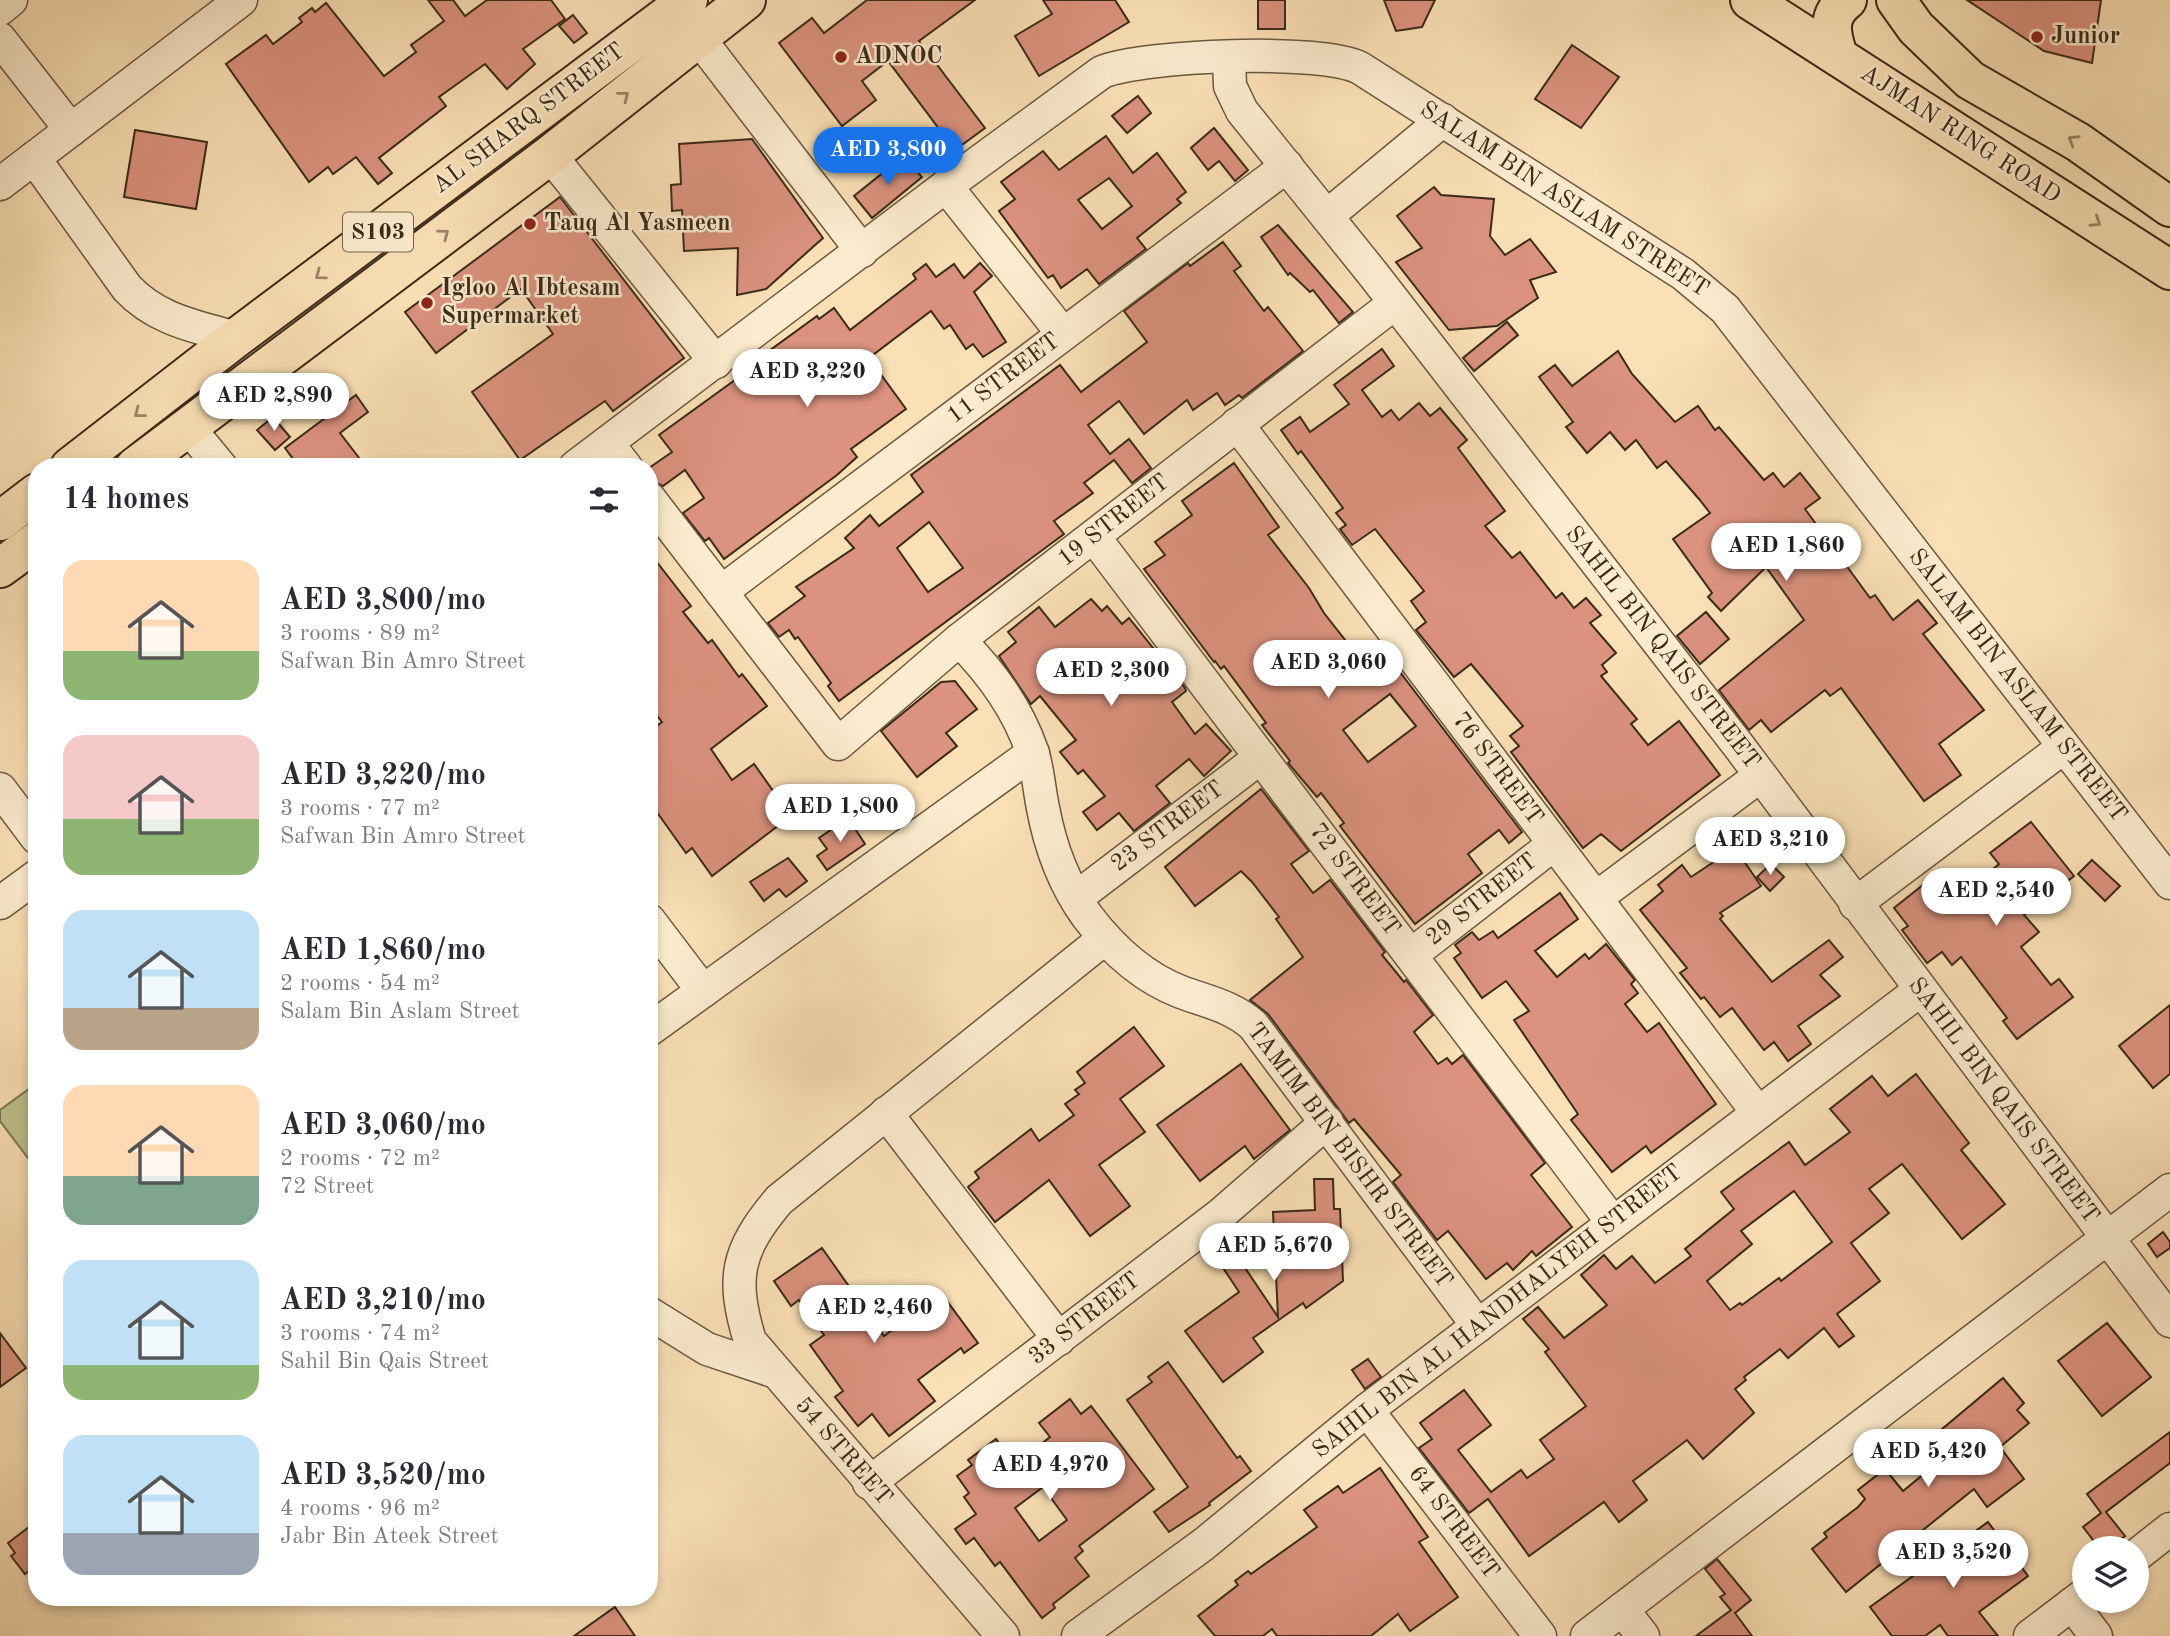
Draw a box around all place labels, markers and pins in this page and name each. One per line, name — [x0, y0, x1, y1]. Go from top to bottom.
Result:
place label: Junior — [2051, 25, 2120, 49]
marker: Junior — [2029, 29, 2045, 45]
place label: ADNOC — [855, 45, 942, 69]
marker: ADNOC — [833, 49, 849, 65]
pin: AED 3,800 — [808, 128, 968, 187]
place label: Tauq Al Yasmeen — [544, 212, 731, 236]
marker: Tauq Al Yasmeen — [522, 216, 538, 232]
place label: Igloo Al Ibtesam Supermarket — [441, 277, 620, 329]
marker: Igloo Al Ibtesam Supermarket — [419, 295, 435, 311]
pin: AED 3,220 — [727, 350, 887, 409]
pin: AED 2,890 — [194, 374, 354, 433]
pin: AED 1,860 — [1706, 524, 1866, 583]
pin: AED 3,060 — [1248, 640, 1408, 700]
pin: AED 2,300 — [1031, 648, 1191, 708]
pin: AED 1,800 — [760, 784, 920, 844]
pin: AED 3,210 — [1690, 818, 1850, 877]
pin: AED 2,540 — [1916, 869, 2076, 928]
pin: AED 5,670 — [1194, 1224, 1354, 1283]
pin: AED 2,460 — [794, 1286, 954, 1345]
pin: AED 5,420 — [1848, 1430, 2008, 1489]
pin: AED 4,970 — [970, 1442, 1130, 1502]
pin: AED 3,520 — [1873, 1530, 2033, 1590]

